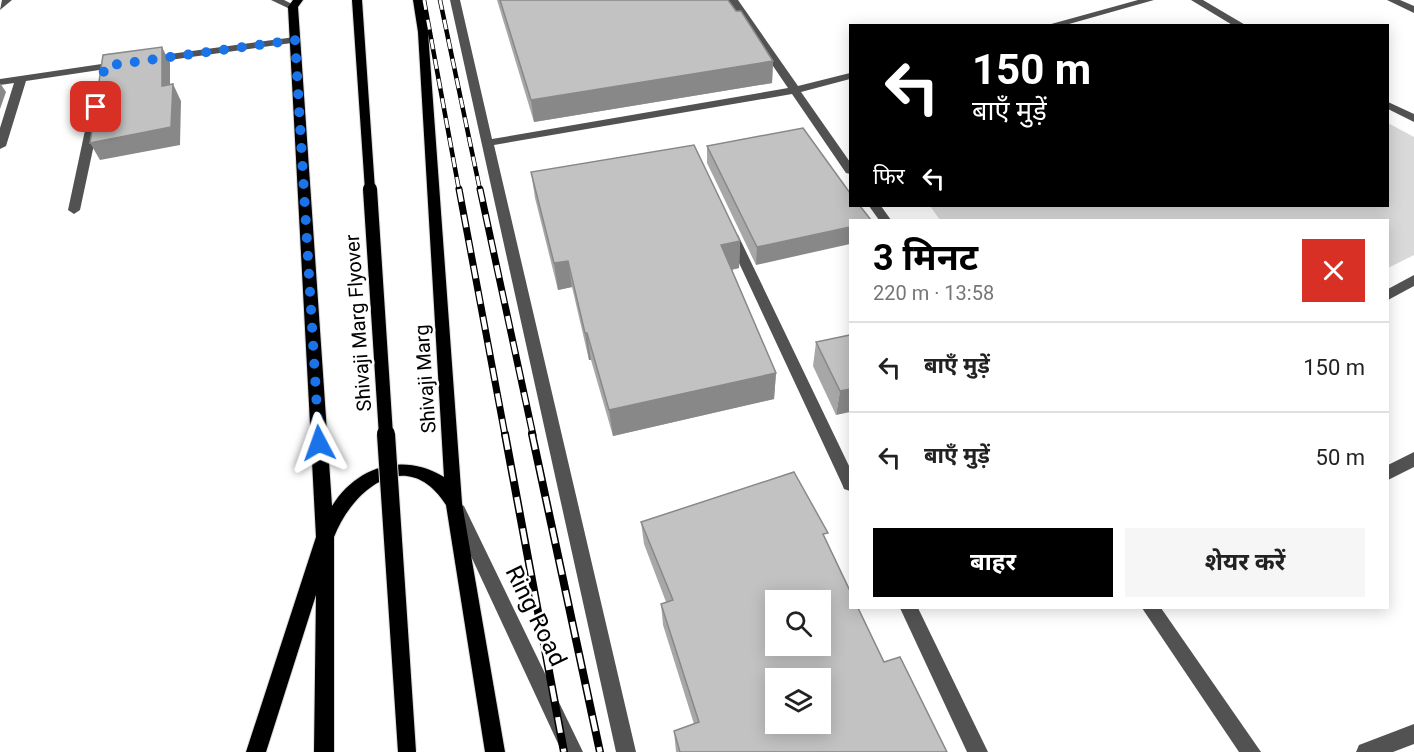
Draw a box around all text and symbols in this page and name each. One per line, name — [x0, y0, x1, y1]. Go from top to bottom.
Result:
text: 150 m — [972, 45, 1091, 94]
icon: left — [873, 48, 951, 126]
pin — [70, 81, 121, 132]
icon: arrive — [79, 90, 112, 123]
text: बाएँ मुड़ें — [972, 95, 1047, 127]
icon: left — [917, 162, 950, 195]
text: फिर — [873, 164, 905, 189]
street label: Shivaji Marg Flyover — [340, 233, 376, 412]
text: 3 मिनट — [873, 237, 978, 279]
button: close — [1302, 239, 1365, 302]
text: 220 m · 13:58 — [873, 281, 994, 305]
street label: Shivaji Marg — [409, 324, 441, 434]
icon: left — [873, 351, 906, 384]
text: बाएँ मुड़ें — [924, 353, 990, 378]
text: 150 m — [1303, 355, 1365, 380]
position arrow — [287, 411, 351, 475]
icon: left — [873, 441, 906, 474]
text: बाएँ मुड़ें — [924, 443, 990, 468]
text: 50 m — [1316, 445, 1365, 470]
button: बाहर — [873, 528, 1113, 597]
button: शेयर करें — [1125, 528, 1365, 597]
street label: Ring Road — [500, 561, 572, 671]
map controls — [765, 590, 831, 734]
button: search — [765, 590, 831, 656]
button: layers — [765, 668, 831, 734]

